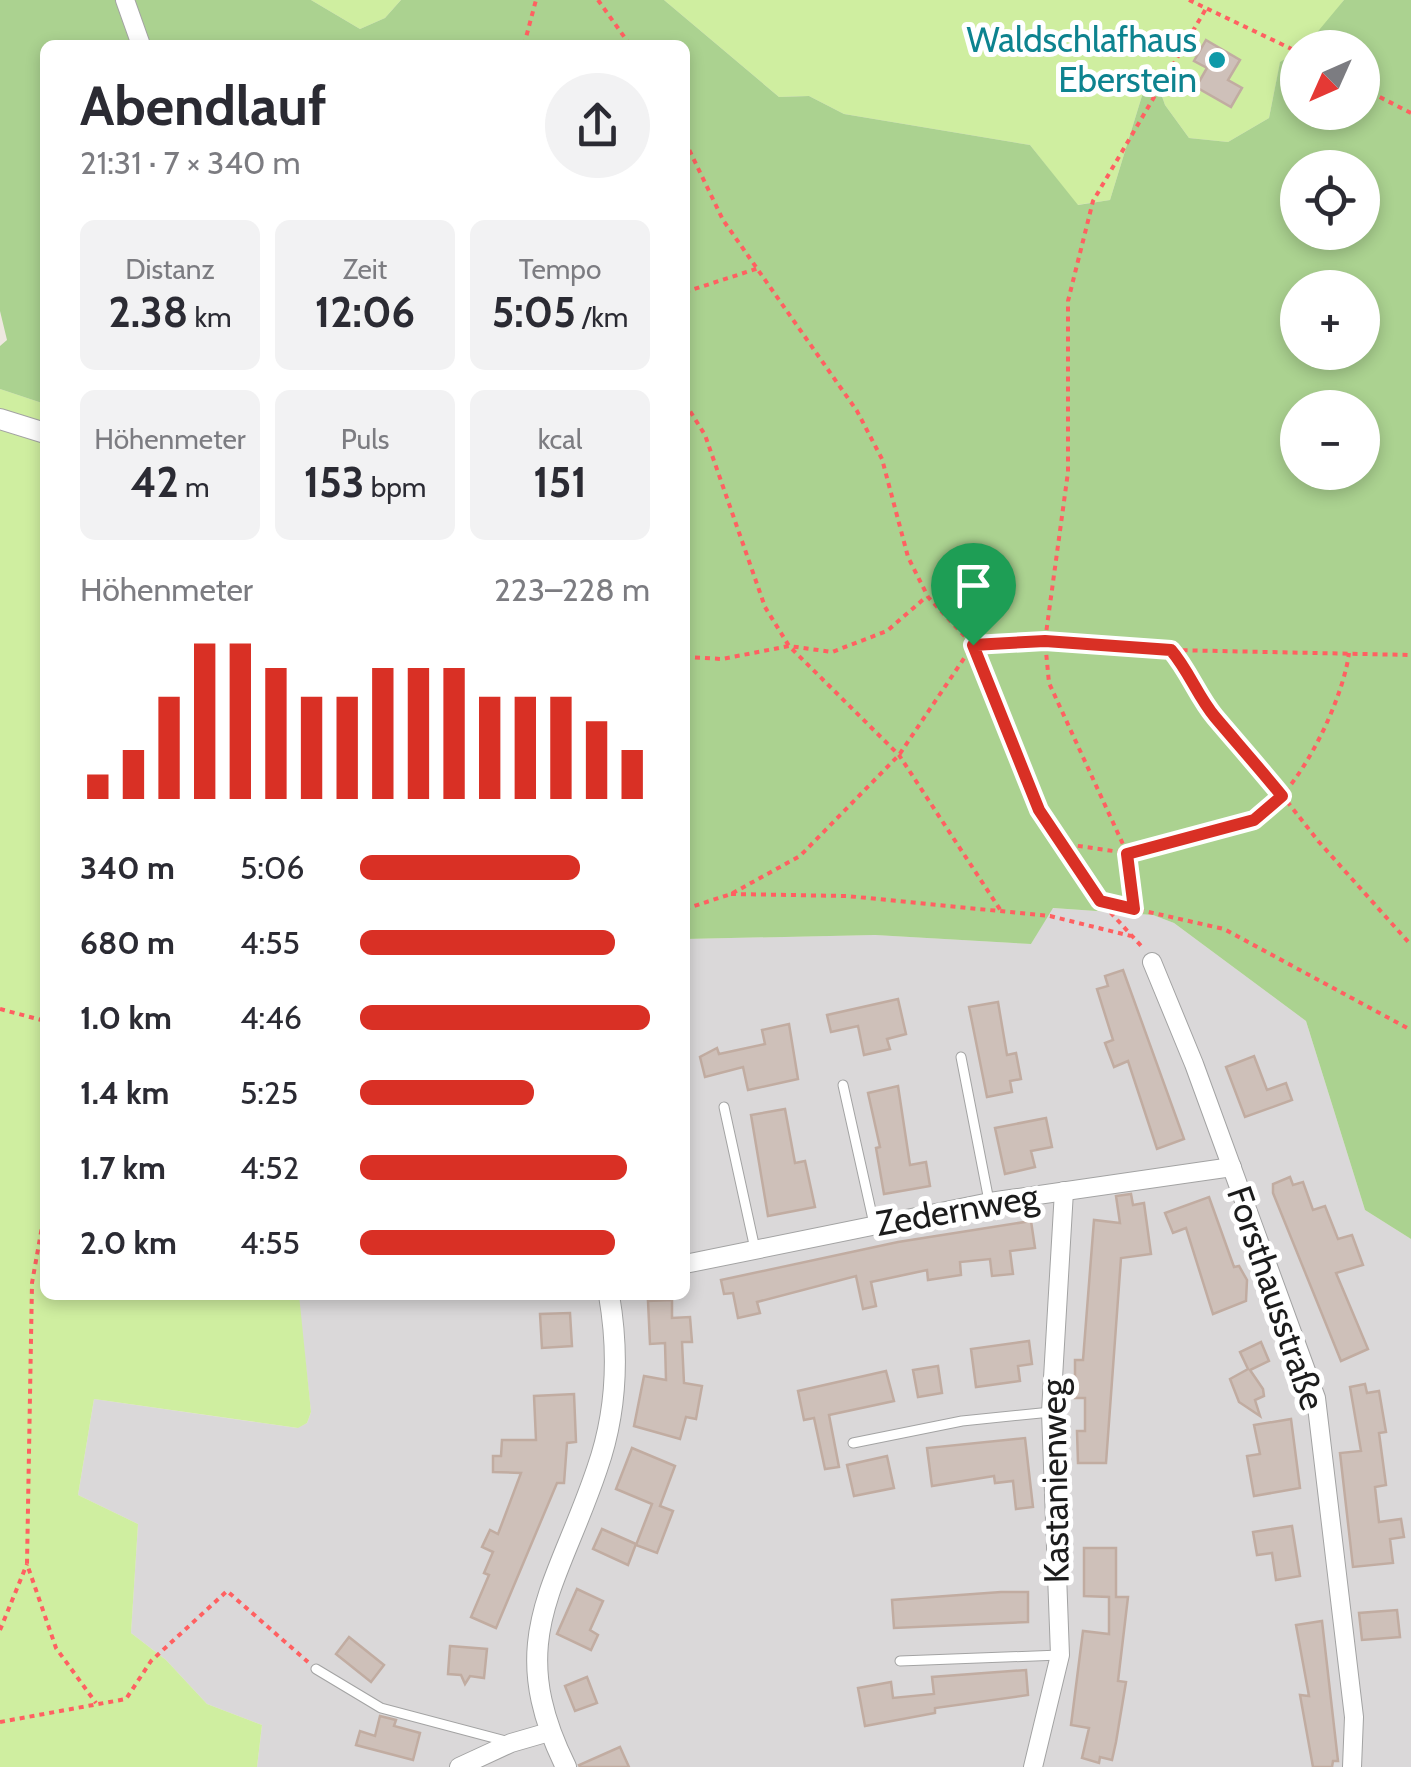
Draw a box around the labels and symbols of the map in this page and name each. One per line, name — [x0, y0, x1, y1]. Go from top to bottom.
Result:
place label: Waldschlafhaus Eberstein — [967, 18, 1197, 101]
north arrow — [1280, 30, 1380, 130]
marker: Waldschlafhaus Eberstein — [1206, 49, 1228, 71]
pin — [931, 543, 1016, 646]
street label: Zedernweg — [872, 1174, 1042, 1245]
street label: Forsthausstraße — [1218, 1180, 1335, 1415]
street label: Kastanienweg — [1031, 1378, 1078, 1584]

